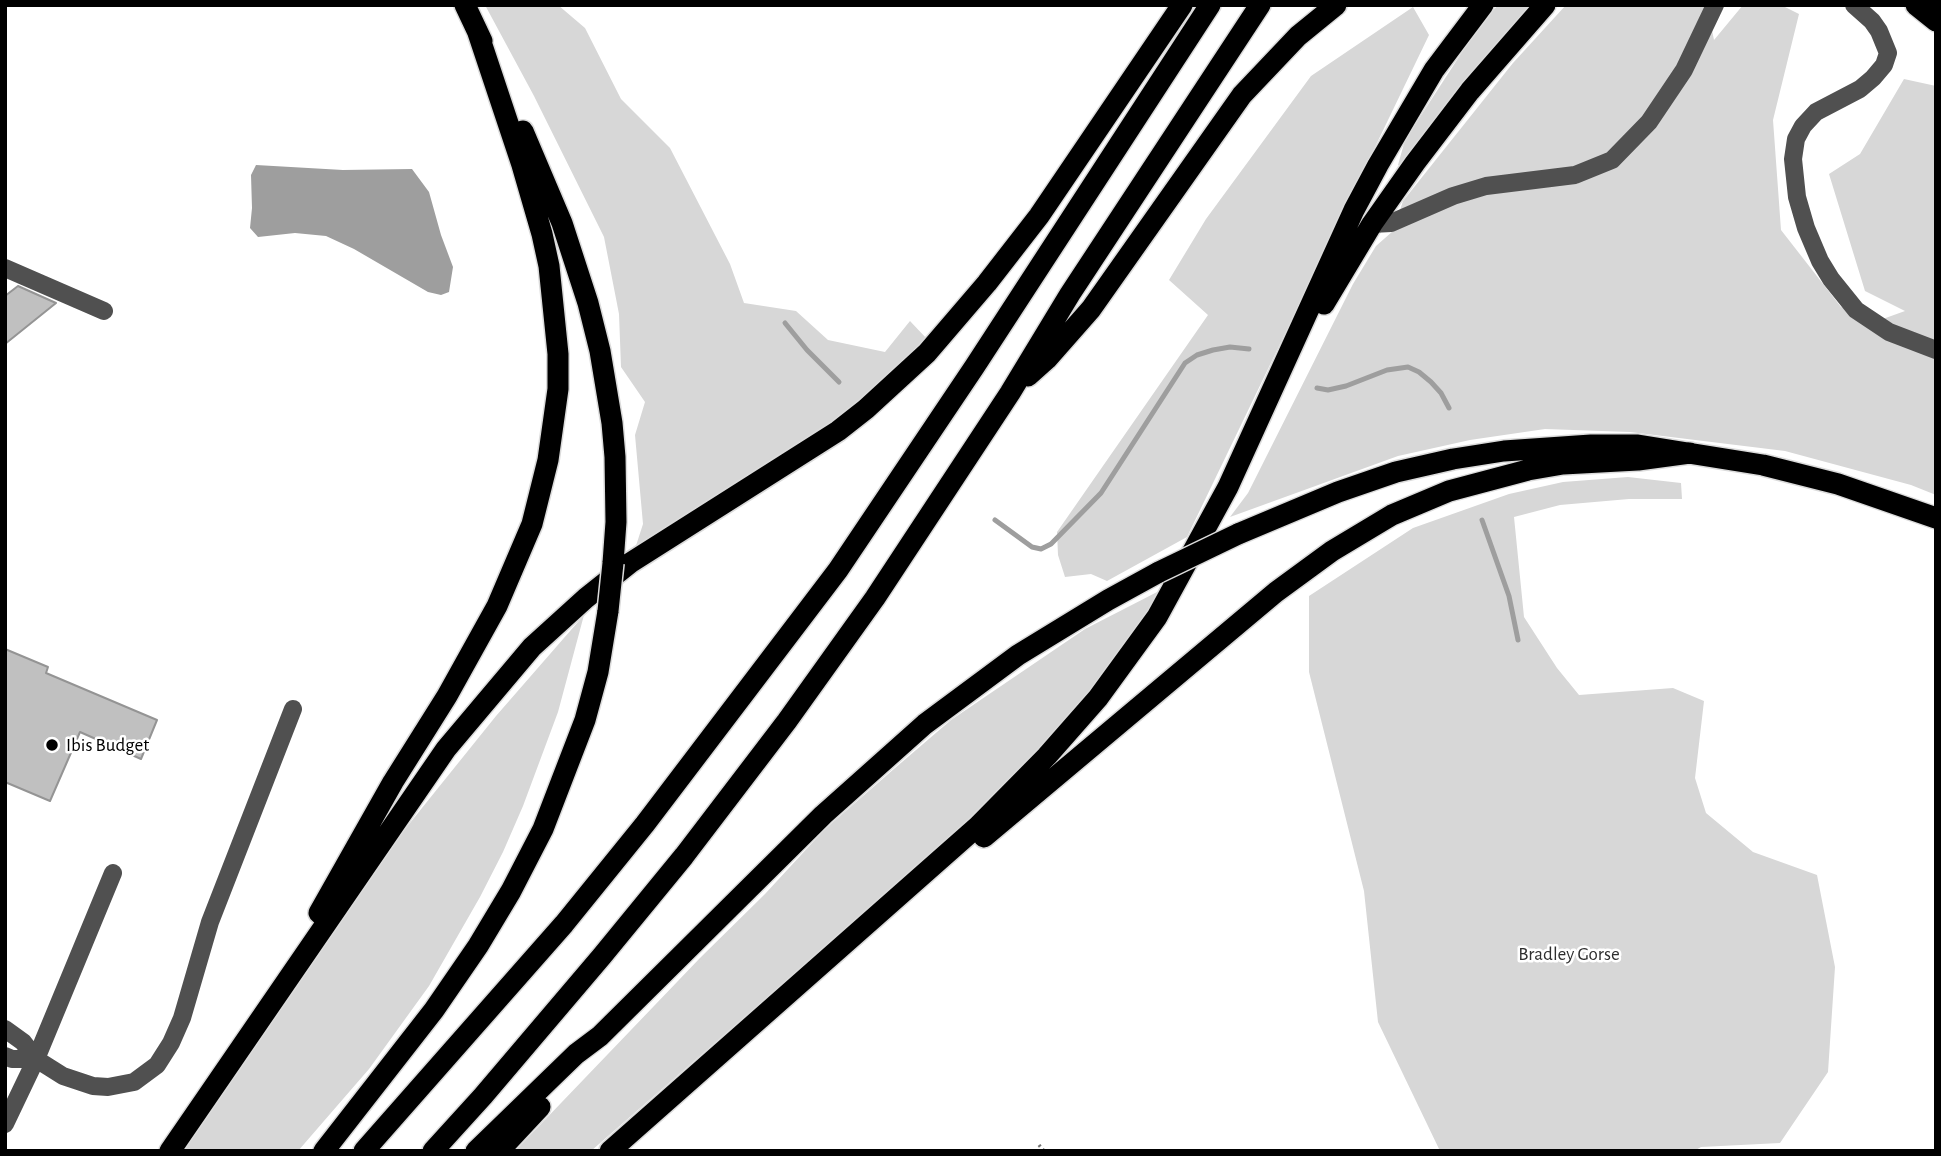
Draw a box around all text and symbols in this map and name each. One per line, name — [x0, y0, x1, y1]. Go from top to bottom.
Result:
place label: Ibis Budget — [66, 734, 149, 756]
marker: Ibis Budget — [44, 737, 60, 753]
park label: Bradley Gorse — [1518, 943, 1620, 965]

